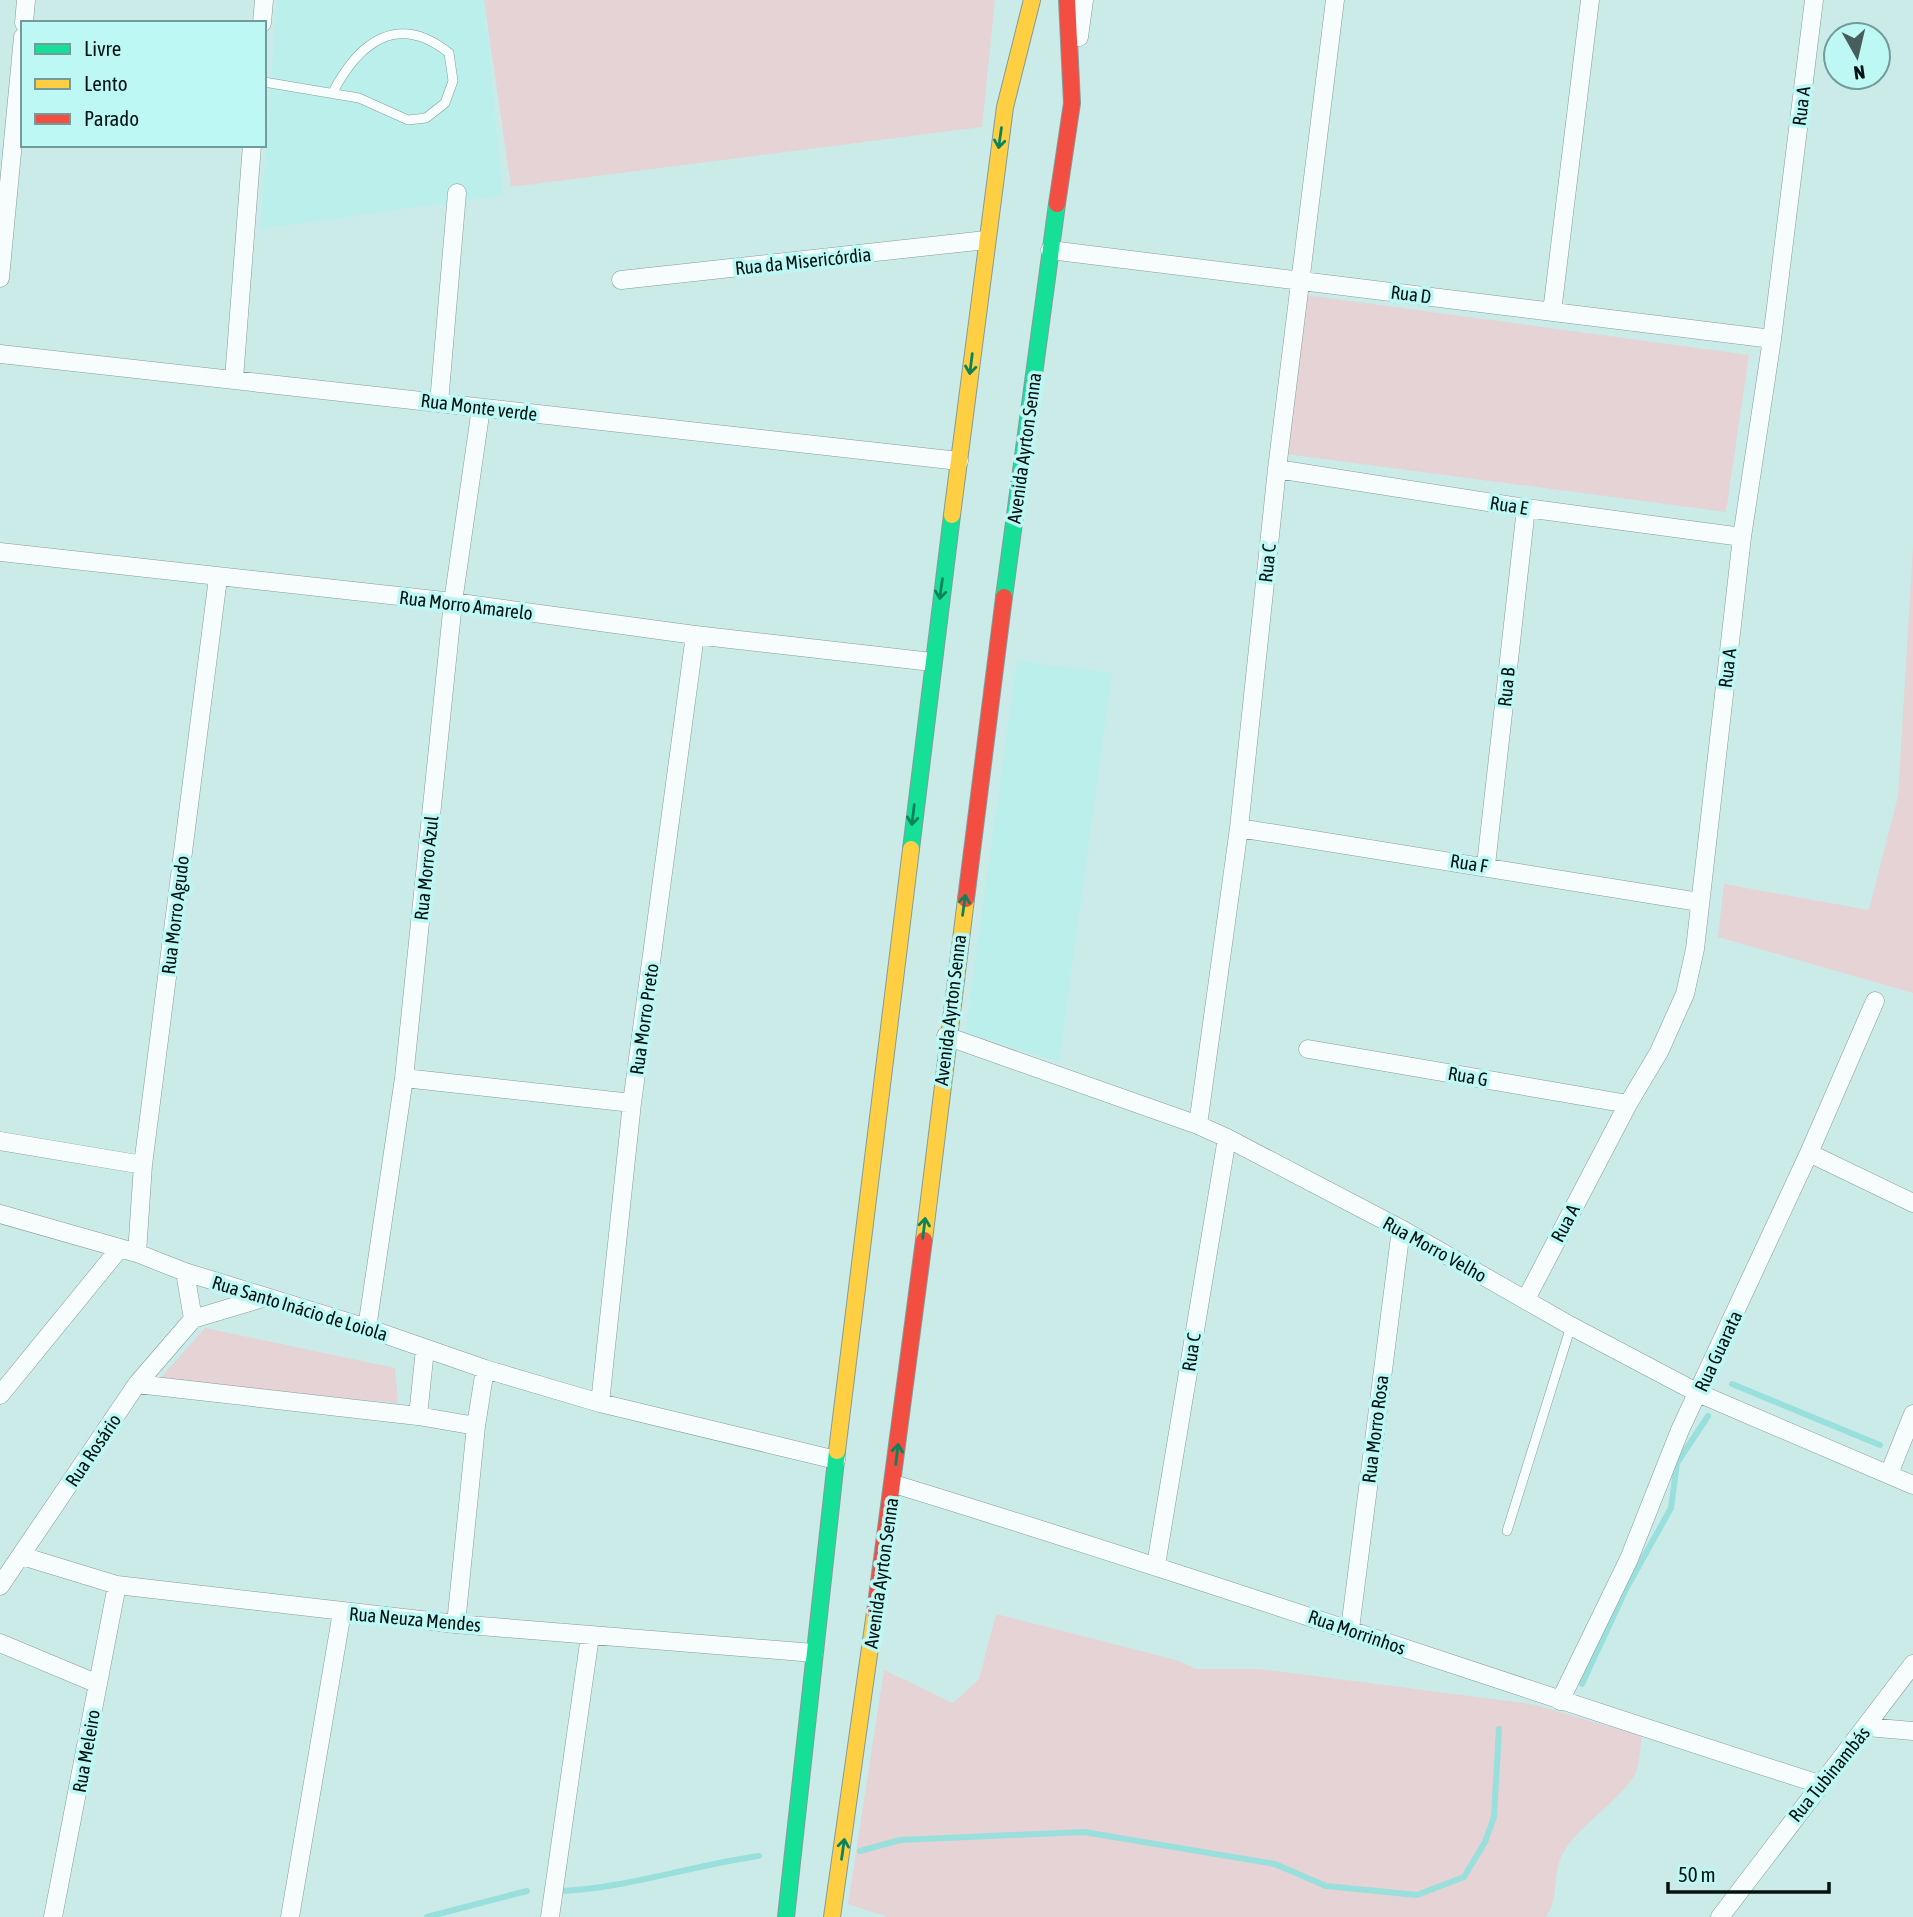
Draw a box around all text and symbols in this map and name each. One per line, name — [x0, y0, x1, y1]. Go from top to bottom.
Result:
legend — [21, 21, 266, 147]
north arrow — [1822, 21, 1892, 91]
text: Livre — [84, 36, 121, 60]
text: N — [1852, 61, 1866, 85]
text: Lento — [84, 71, 128, 95]
street label: Rua A — [1788, 84, 1814, 127]
text: Parado — [84, 106, 139, 130]
one-way arrow — [994, 126, 1007, 149]
street label: Rua da Misericórdia — [734, 243, 872, 279]
street label: Rua D — [1389, 281, 1433, 307]
one-way arrow — [965, 352, 978, 374]
street label: Avenida Ayrton Senna — [1003, 371, 1045, 525]
street label: Rua Monte verde — [420, 389, 538, 425]
street label: Rua E — [1488, 491, 1530, 519]
street label: Rua C — [1254, 542, 1280, 583]
one-way arrow — [935, 577, 948, 600]
street label: Rua Morro Amarelo — [398, 586, 534, 624]
street label: Rua A — [1714, 646, 1740, 689]
street label: Rua B — [1493, 666, 1519, 708]
one-way arrow — [907, 803, 920, 826]
street label: Rua Morro Azul — [410, 815, 442, 921]
street label: Rua F — [1449, 849, 1490, 877]
street label: Rua Morro Agudo — [157, 854, 193, 975]
one-way arrow — [957, 894, 970, 917]
street label: Avenida Ayrton Senna — [930, 933, 970, 1087]
street label: Rua Morro Preto — [625, 962, 663, 1076]
street label: Rua G — [1446, 1062, 1490, 1090]
street label: Rua A — [1546, 1200, 1584, 1246]
street label: Rua Morro Velho — [1379, 1211, 1491, 1287]
one-way arrow — [917, 1217, 930, 1240]
street label: Rua Santo Inácio de Loiola — [210, 1271, 390, 1345]
street label: Rua Guarata — [1690, 1307, 1746, 1395]
street label: Rua C — [1177, 1331, 1205, 1373]
street label: Rua Morro Rosa — [1357, 1374, 1393, 1484]
street label: Rua Rosário — [61, 1409, 125, 1491]
one-way arrow — [891, 1443, 904, 1466]
street label: Avenida Ayrton Senna — [860, 1496, 902, 1650]
street label: Rua Neuza Mendes — [348, 1602, 482, 1636]
street label: Rua Morrinhos — [1305, 1605, 1409, 1659]
street label: Rua Meleiro — [68, 1708, 104, 1794]
street label: Rua Tubinambás — [1784, 1722, 1874, 1826]
one-way arrow — [836, 1839, 849, 1861]
scale bar — [1668, 1850, 1829, 1894]
text: 50 m — [1678, 1862, 1716, 1886]

